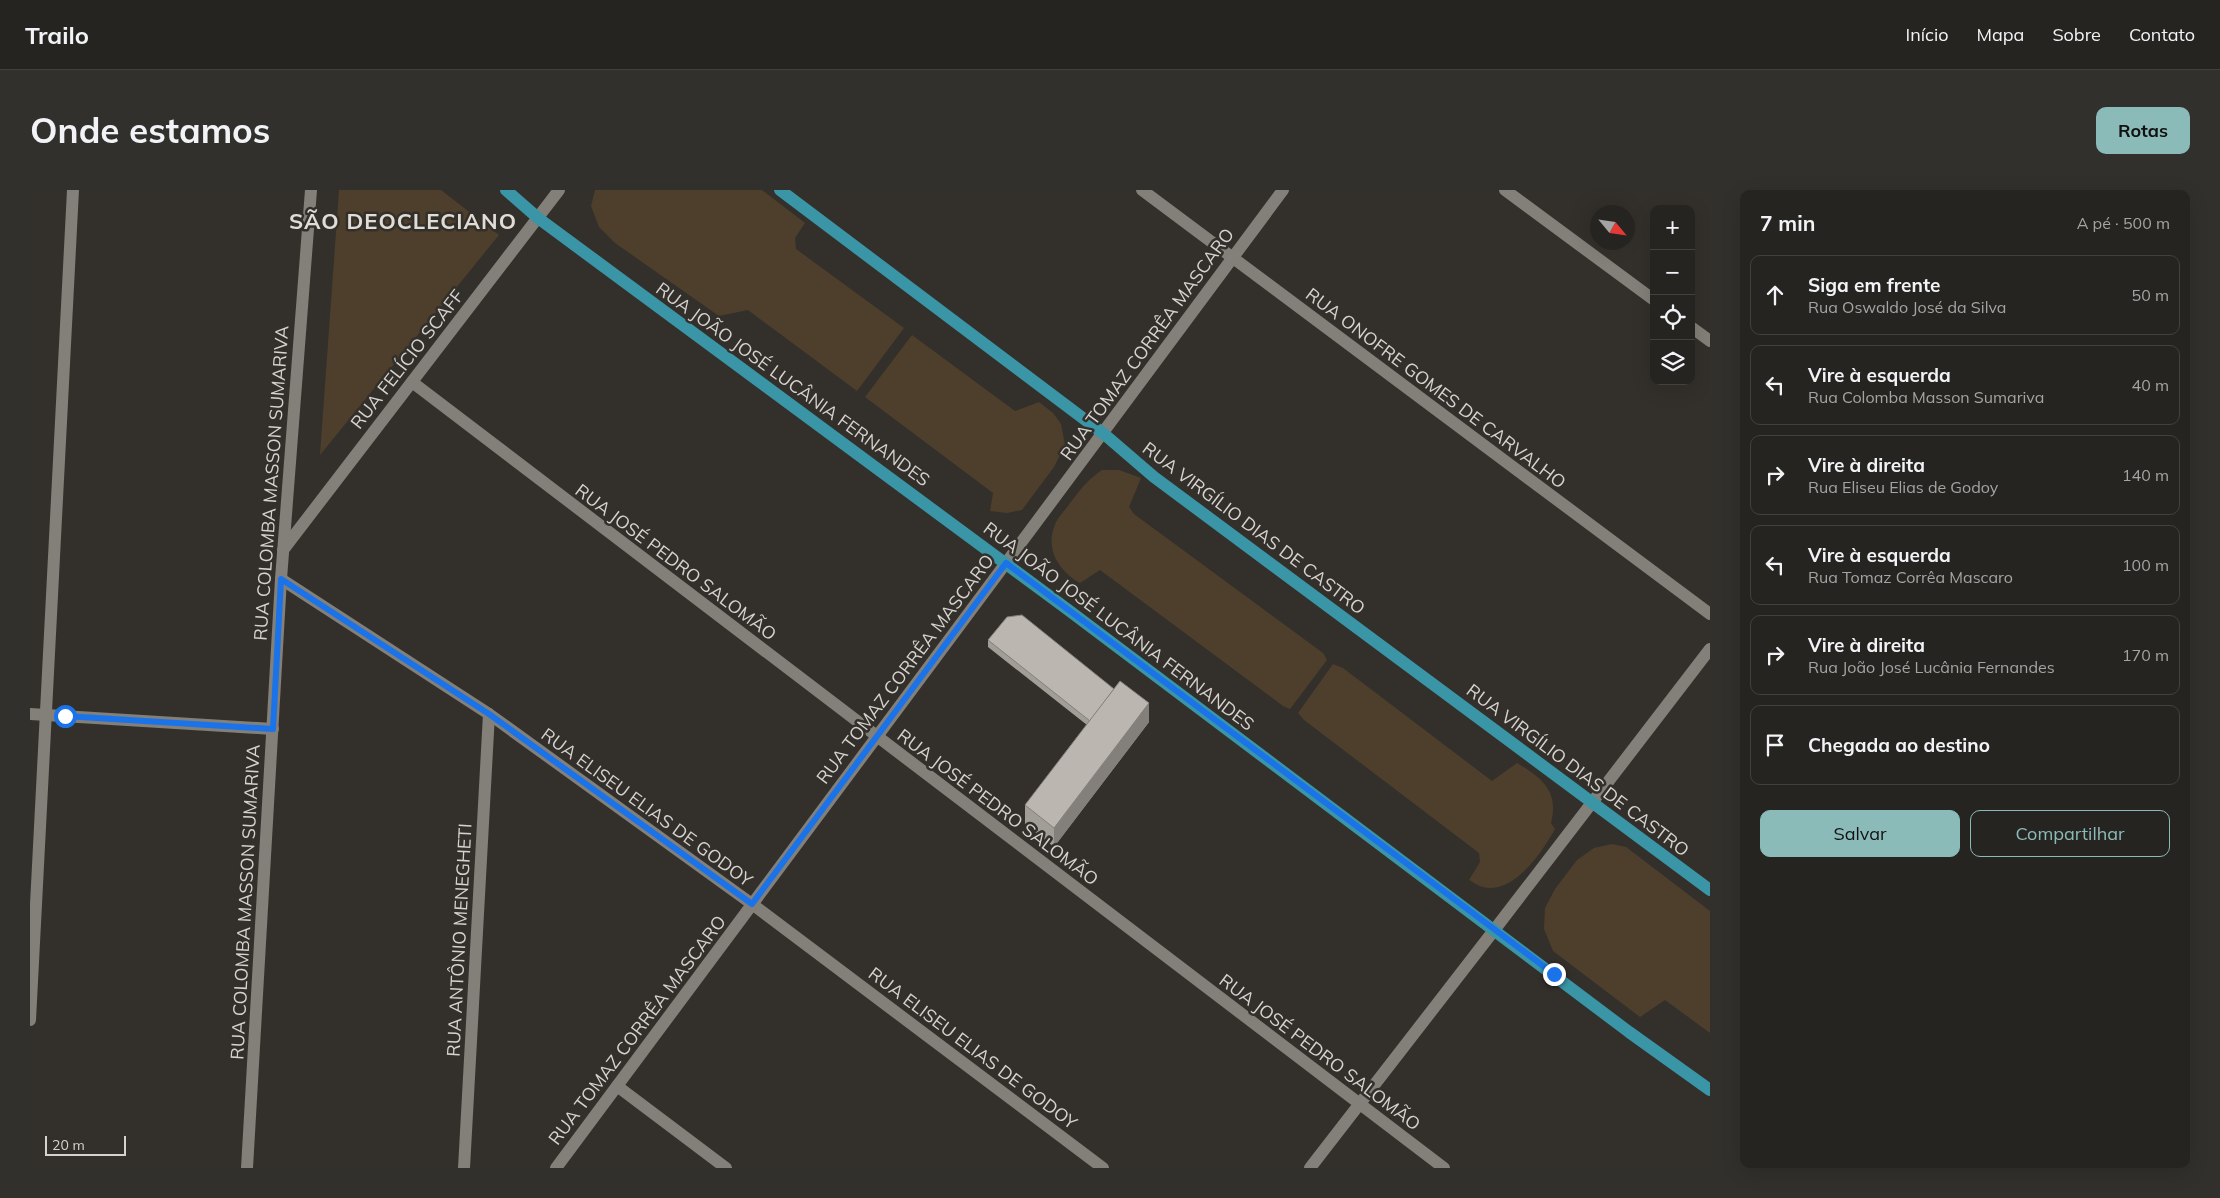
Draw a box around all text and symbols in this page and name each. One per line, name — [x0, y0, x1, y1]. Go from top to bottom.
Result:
text: Trailo — [25, 20, 89, 50]
text: Início — [1906, 23, 1949, 46]
text: Mapa — [1977, 23, 2024, 46]
text: Sobre — [2052, 23, 2101, 46]
text: Contato — [2129, 23, 2195, 46]
button: Rotas — [2096, 107, 2190, 154]
text: Onde estamos — [30, 108, 270, 152]
north arrow — [1590, 205, 1635, 250]
map controls — [1650, 205, 1695, 385]
button: + — [1650, 205, 1695, 250]
district label: SÃO DEOCLECIANO — [289, 207, 517, 235]
text: 7 min — [1760, 210, 1815, 236]
text: A pé · 500 m — [2077, 213, 2170, 233]
street label: RUA TOMAZ CORRÊA MASCARO — [1055, 223, 1239, 465]
button: − — [1650, 250, 1695, 295]
text: Siga em frente — [1808, 273, 1940, 297]
street label: RUA JOÃO JOSÉ LUCÂNIA FERNANDES — [652, 277, 934, 491]
icon: ahead — [1761, 281, 1789, 309]
street label: RUA ONOFRE GOMES DE CARVALHO — [1301, 283, 1571, 493]
street label: RUA FELÍCIO SCAFF — [345, 285, 469, 433]
text: 50 m — [2132, 285, 2169, 305]
button: locate — [1650, 295, 1695, 340]
text: Rua Oswaldo José da Silva — [1808, 297, 2006, 317]
street label: RUA COLOMBA MASSON SUMARIVA — [249, 325, 293, 641]
button: layers — [1650, 340, 1695, 385]
text: Vire à esquerda — [1808, 363, 1951, 387]
icon: left — [1761, 371, 1789, 399]
text: 40 m — [2132, 375, 2169, 395]
text: Rua Colomba Masson Sumariva — [1808, 387, 2044, 407]
street label: RUA VIRGÍLIO DIAS DE CASTRO — [1138, 437, 1370, 619]
text: Vire à direita — [1808, 453, 1925, 477]
icon: right — [1761, 461, 1789, 489]
text: 140 m — [2122, 465, 2169, 485]
text: Rua Eliseu Elias de Godoy — [1808, 477, 1998, 497]
street label: RUA JOSÉ PEDRO SALOMÃO — [571, 479, 781, 645]
street label: RUA JOÃO JOSÉ LUCÂNIA FERNANDES — [979, 517, 1259, 735]
text: Vire à esquerda — [1808, 543, 1951, 567]
street label: RUA TOMAZ CORRÊA MASCARO — [811, 550, 999, 788]
icon: left — [1761, 551, 1789, 579]
text: 100 m — [2122, 555, 2169, 575]
text: Rua Tomaz Corrêa Mascaro — [1808, 567, 2013, 587]
text: Vire à direita — [1808, 633, 1925, 657]
icon: right — [1761, 641, 1789, 669]
text: 170 m — [2122, 645, 2169, 665]
text: Rua João José Lucânia Fernandes — [1808, 657, 2055, 677]
street label: RUA VIRGÍLIO DIAS DE CASTRO — [1462, 679, 1694, 861]
route start — [54, 705, 77, 728]
street label: RUA ELISEU ELIAS DE GODOY — [537, 723, 758, 892]
street label: RUA JOSÉ PEDRO SALOMÃO — [893, 724, 1103, 890]
icon: arrive — [1761, 731, 1789, 759]
text: Chegada ao destino — [1808, 733, 1990, 757]
street label: RUA COLOMBA MASSON SUMARIVA — [225, 744, 265, 1060]
button: Salvar — [1760, 810, 1960, 857]
button: Compartilhar — [1970, 810, 2170, 857]
street label: RUA ANTÔNIO MENEGHETI — [441, 823, 477, 1057]
street label: RUA TOMAZ CORRÊA MASCARO — [543, 911, 731, 1149]
street label: RUA ELISEU ELIAS DE GODOY — [864, 962, 1083, 1135]
route end — [1543, 963, 1566, 986]
street label: RUA JOSÉ PEDRO SALOMÃO — [1215, 969, 1425, 1135]
scale bar — [45, 1133, 126, 1156]
text: 20 m — [52, 1136, 85, 1154]

